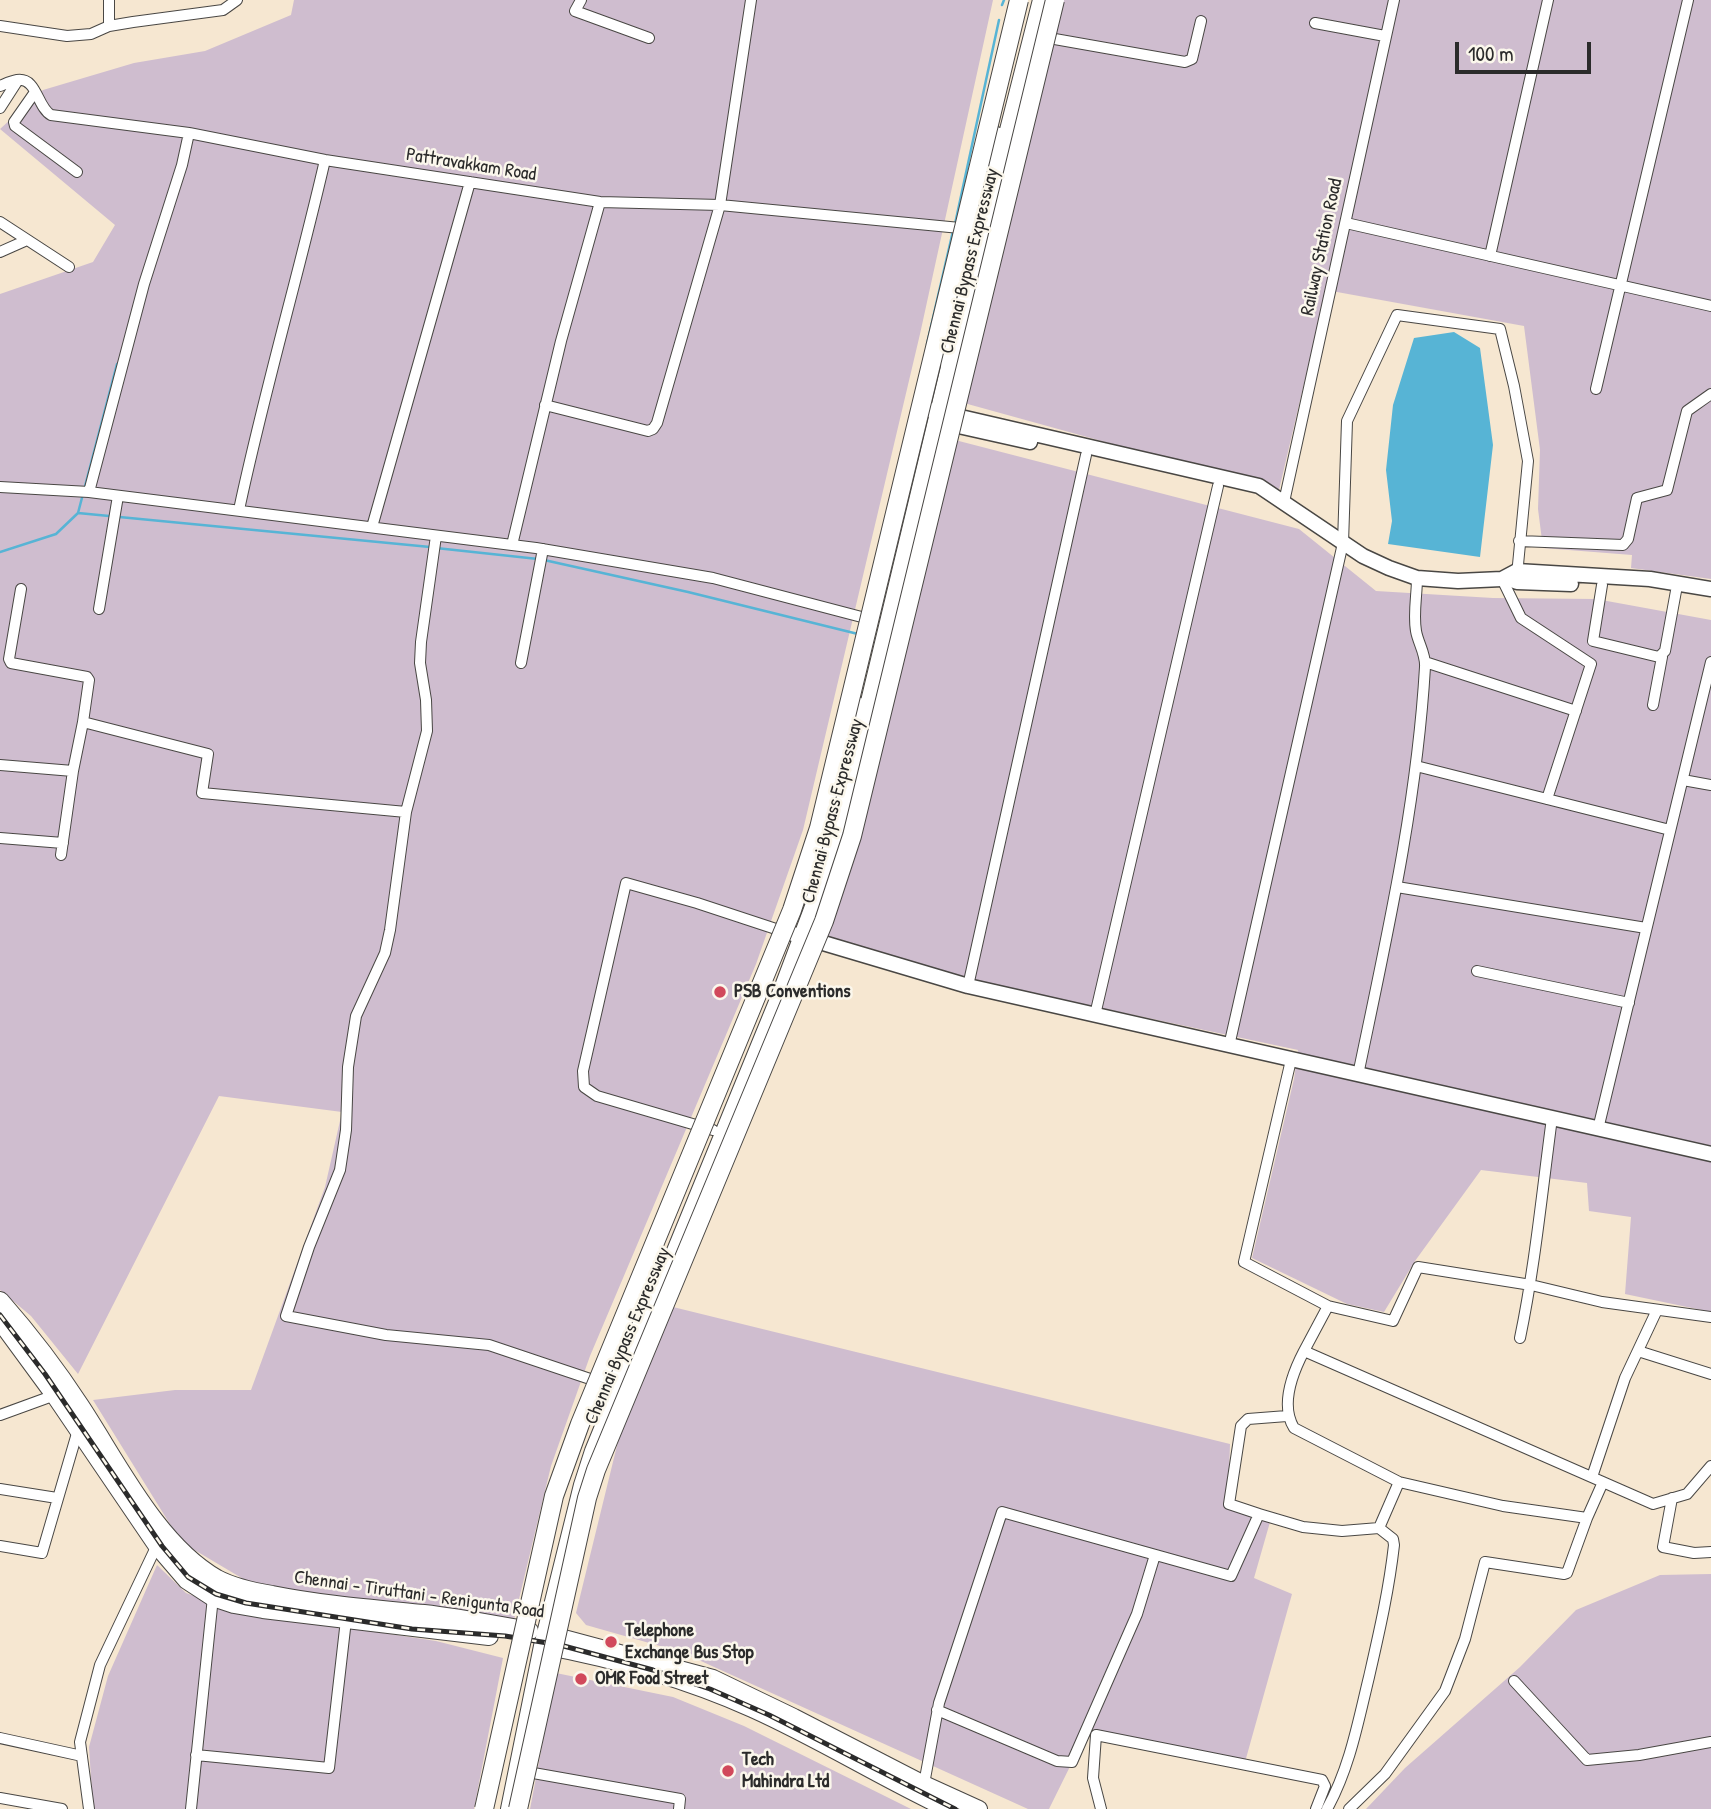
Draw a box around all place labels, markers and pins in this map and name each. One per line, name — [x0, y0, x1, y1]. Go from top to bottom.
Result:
place label: PSB Conventions — [734, 981, 851, 1003]
marker: PSB Conventions — [712, 984, 728, 1000]
place label: Telephone Exchange Bus Stop — [625, 1620, 754, 1664]
marker: Telephone Exchange Bus Stop — [603, 1634, 619, 1650]
place label: OMR Food Street — [595, 1668, 708, 1690]
marker: OMR Food Street — [573, 1671, 589, 1687]
place label: Tech Mahindra Ltd — [742, 1749, 829, 1793]
marker: Tech Mahindra Ltd — [720, 1763, 736, 1779]

